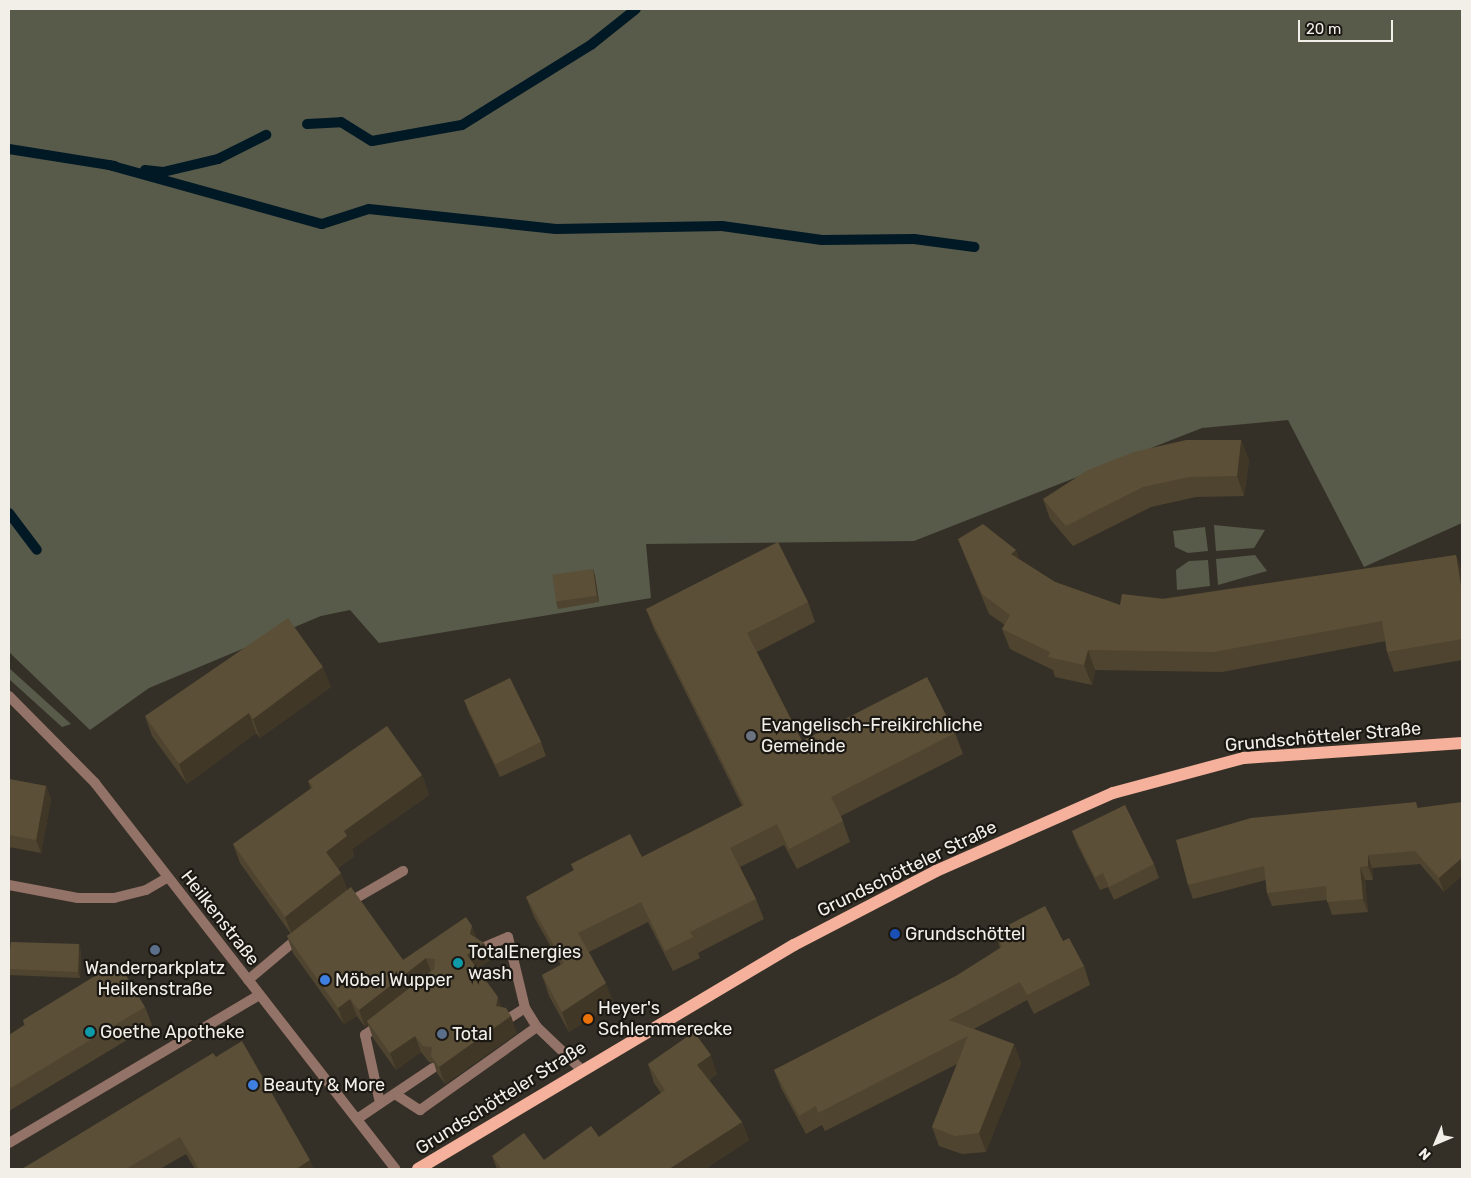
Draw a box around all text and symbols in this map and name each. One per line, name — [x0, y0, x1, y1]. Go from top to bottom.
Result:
scale bar — [1301, 10, 1396, 42]
text: 20 m — [1306, 20, 1341, 38]
place label: Evangelisch-Freikirchliche Gemeinde — [761, 715, 983, 758]
street label: Grundschötteler Straße — [1224, 718, 1422, 756]
marker: Evangelisch-Freikirchliche Gemeinde — [745, 730, 757, 742]
street label: Grundschötteler Straße — [814, 816, 1000, 922]
street label: Heilkenstraße — [176, 866, 264, 970]
place label: Grundschöttel — [905, 923, 1025, 945]
marker: Grundschöttel — [889, 928, 901, 940]
place label: TotalEnergies wash — [468, 942, 581, 984]
marker: Wanderparkplatz Heilkenstraße — [149, 944, 161, 956]
marker: TotalEnergies wash — [452, 957, 464, 969]
place label: Wanderparkplatz Heilkenstraße — [85, 958, 225, 1001]
place label: Möbel Wupper — [335, 969, 453, 991]
marker: Möbel Wupper — [319, 974, 331, 986]
place label: Heyer's Schlemmerecke — [598, 998, 732, 1040]
marker: Heyer's Schlemmerecke — [582, 1013, 594, 1025]
place label: Goethe Apotheke — [100, 1021, 245, 1043]
place label: Total — [452, 1023, 492, 1045]
marker: Goethe Apotheke — [84, 1026, 96, 1038]
marker: Total — [436, 1028, 448, 1040]
street label: Grundschötteler Straße — [412, 1037, 590, 1159]
place label: Beauty & More — [263, 1074, 386, 1096]
marker: Beauty & More — [247, 1079, 259, 1091]
north arrow — [1411, 1118, 1461, 1168]
text: N — [1415, 1144, 1435, 1164]

